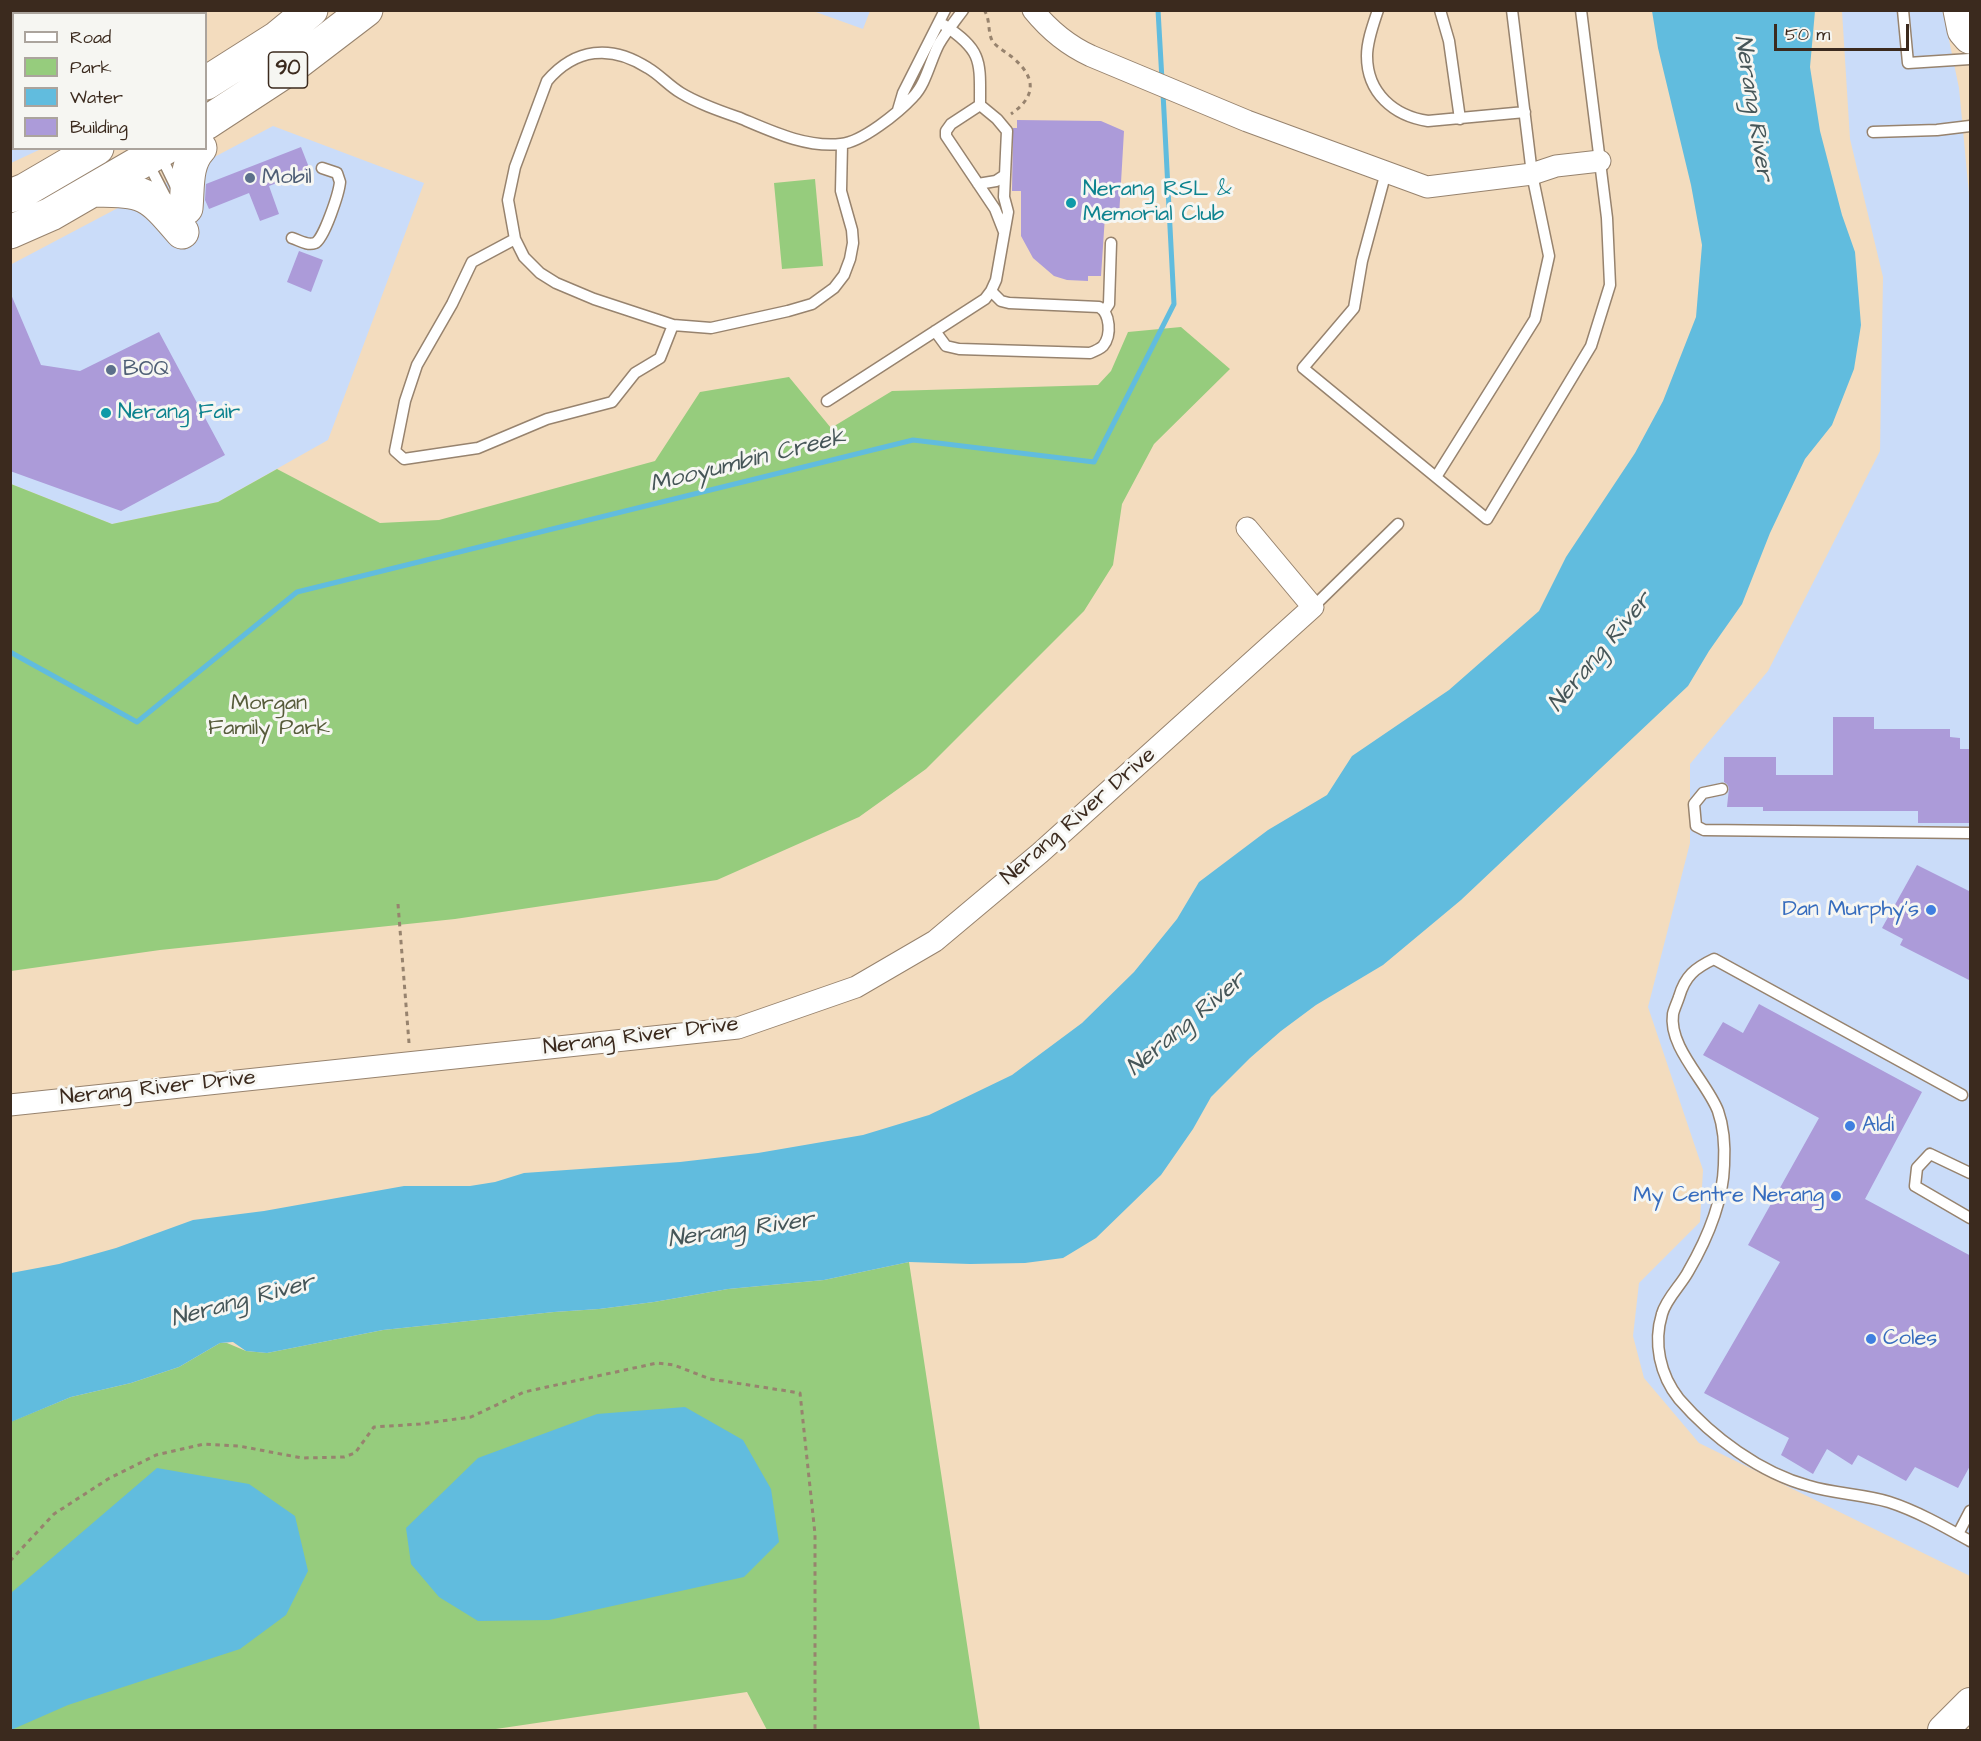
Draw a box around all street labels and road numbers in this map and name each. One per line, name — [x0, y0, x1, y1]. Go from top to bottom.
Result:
road number: 90 — [268, 52, 308, 88]
street label: Nerang River Drive — [996, 743, 1162, 891]
street label: Nerang River Drive — [542, 1012, 740, 1062]
street label: Nerang River Drive — [59, 1066, 257, 1112]

